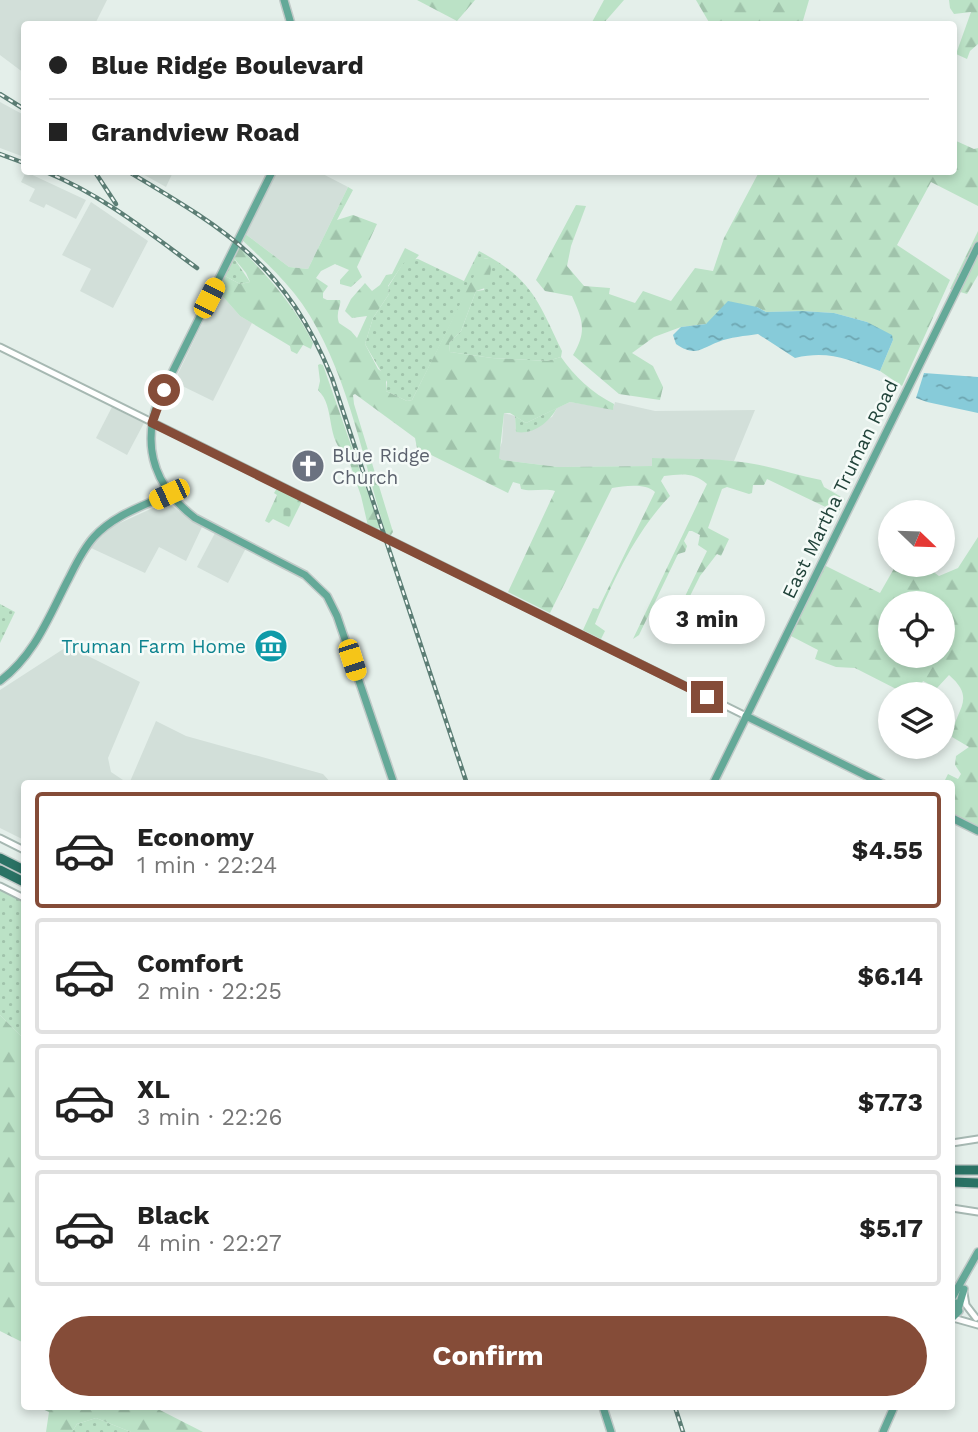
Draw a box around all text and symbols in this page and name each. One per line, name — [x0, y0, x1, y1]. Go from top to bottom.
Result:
text: Blue Ridge Boulevard — [91, 50, 364, 80]
text: Grandview Road — [91, 117, 300, 147]
car — [191, 275, 228, 321]
route start — [148, 374, 180, 406]
street label: East Martha Truman Road — [777, 376, 903, 602]
place label: Blue Ridge Church — [332, 444, 430, 489]
church icon: Blue Ridge Church — [289, 447, 327, 485]
car — [146, 476, 193, 512]
north arrow — [878, 500, 956, 578]
map controls — [878, 500, 955, 759]
button: locate — [878, 591, 955, 668]
callout: 3 min — [649, 596, 765, 644]
text: 3 min — [676, 606, 738, 633]
museum icon: Truman Farm Home — [252, 627, 290, 665]
place label: Truman Farm Home — [61, 635, 246, 658]
car — [336, 637, 369, 683]
route end — [691, 681, 723, 713]
button: layers — [878, 682, 955, 759]
icon: car — [53, 819, 116, 882]
text: Economy — [137, 822, 254, 852]
text: $4.55 — [852, 835, 923, 865]
text: 1 min · 22:24 — [137, 852, 277, 879]
icon: car — [53, 945, 116, 1008]
text: Comfort — [137, 948, 243, 978]
text: $6.14 — [857, 961, 923, 991]
text: 2 min · 22:25 — [137, 978, 282, 1005]
icon: car — [53, 1071, 116, 1134]
text: XL — [137, 1074, 170, 1104]
text: $7.73 — [858, 1087, 923, 1117]
text: 3 min · 22:26 — [137, 1104, 282, 1131]
icon: car — [53, 1197, 116, 1260]
text: Black — [137, 1200, 209, 1230]
text: $5.17 — [859, 1213, 923, 1243]
text: 4 min · 22:27 — [137, 1230, 282, 1257]
button: Confirm — [49, 1316, 927, 1396]

